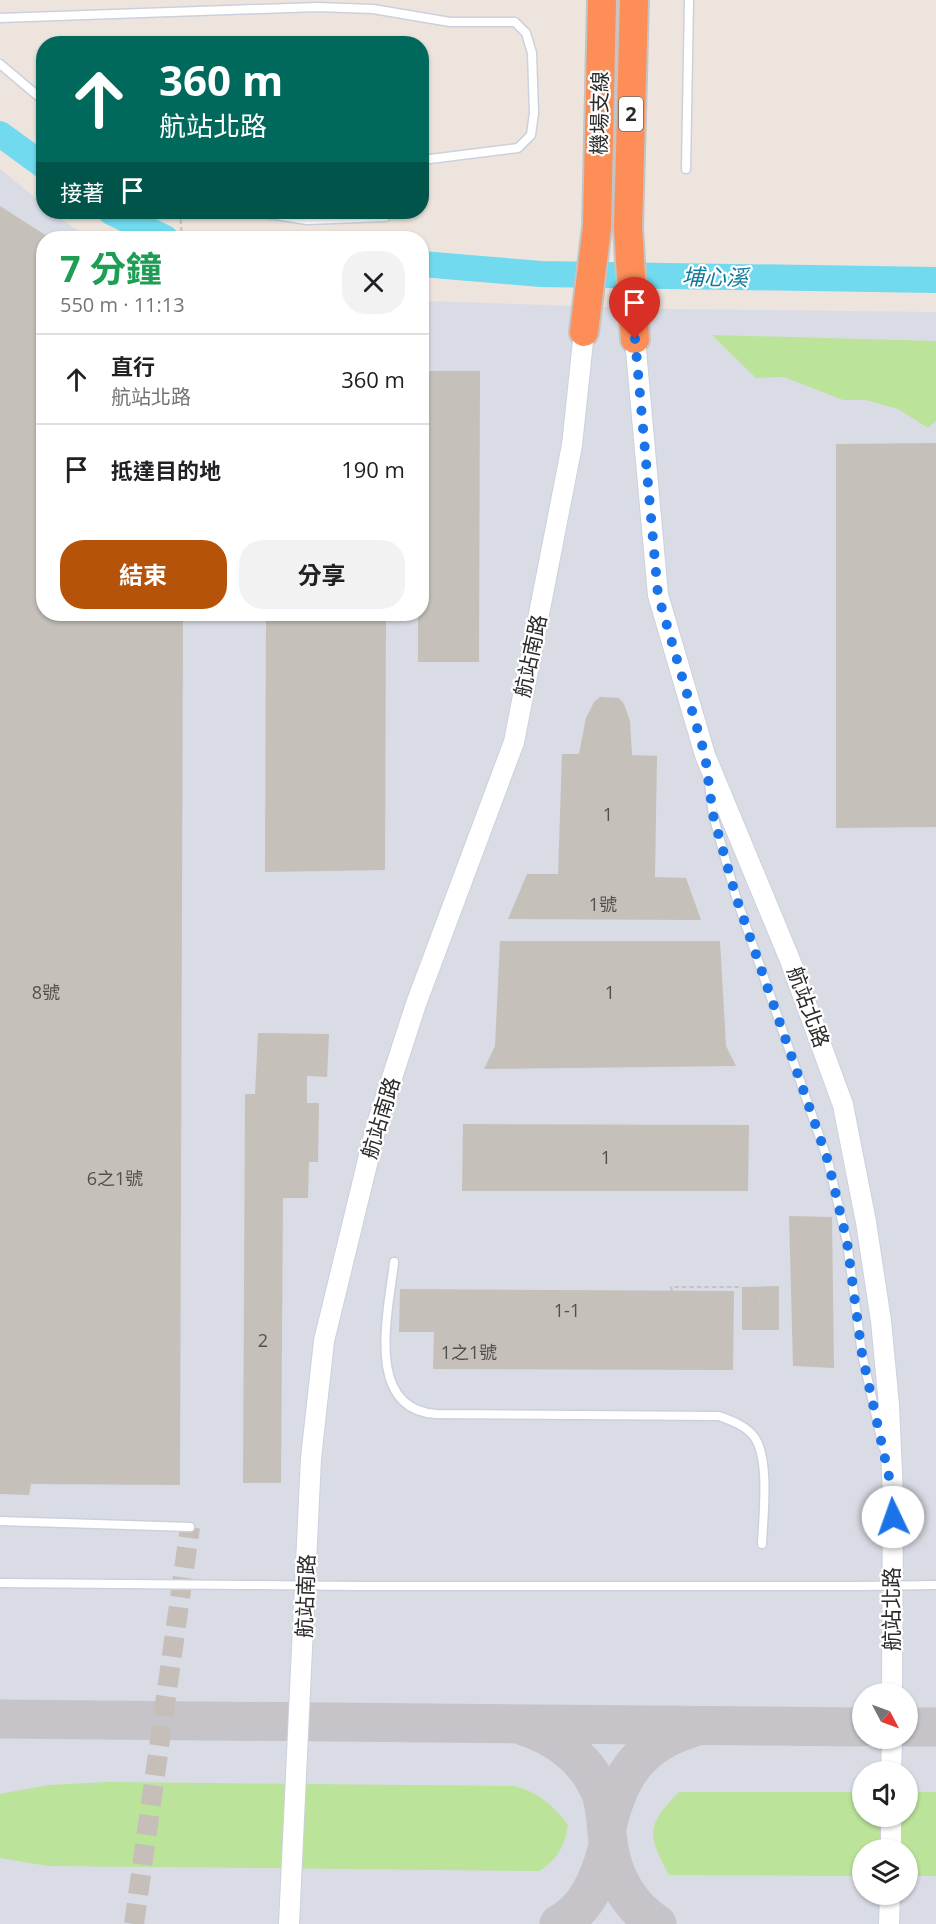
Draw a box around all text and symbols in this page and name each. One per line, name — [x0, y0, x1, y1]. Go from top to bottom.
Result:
text: 360 m — [159, 51, 283, 108]
icon: ahead — [60, 60, 138, 138]
street label: 機場支線 — [584, 71, 614, 155]
road number: 2 — [619, 97, 643, 131]
text: 航站北路 — [159, 107, 267, 144]
icon: arrive — [116, 174, 149, 207]
text: 接著 — [60, 177, 104, 207]
text: 7 分鐘 — [60, 244, 162, 293]
button: close — [342, 251, 405, 314]
water label: 埔心溪 — [682, 260, 751, 292]
pin — [609, 277, 660, 339]
icon: arrive — [618, 286, 651, 319]
text: 550 m · 11:13 — [60, 291, 185, 318]
text: 直行 — [111, 351, 155, 381]
icon: ahead — [60, 363, 93, 396]
text: 360 m — [341, 364, 405, 394]
text: 航站北路 — [111, 383, 191, 410]
icon: arrive — [60, 453, 93, 486]
text: 190 m — [341, 454, 405, 484]
text: 抵達目的地 — [111, 455, 221, 485]
button: 結束 — [60, 540, 227, 609]
button: 分享 — [239, 540, 405, 609]
street label: 航站南路 — [508, 612, 552, 700]
house number: 1 — [603, 802, 613, 826]
house number: 1號 — [589, 892, 617, 916]
street label: 航站北路 — [781, 962, 836, 1051]
house number: 8號 — [32, 980, 60, 1004]
house number: 1 — [605, 980, 615, 1004]
street label: 航站南路 — [354, 1073, 406, 1162]
house number: 1 — [601, 1145, 611, 1169]
house number: 6之1號 — [87, 1166, 143, 1190]
house number: 1-1 — [554, 1298, 580, 1322]
house number: 2 — [258, 1328, 268, 1352]
house number: 1之1號 — [441, 1340, 497, 1364]
position arrow — [861, 1485, 925, 1549]
street label: 航站南路 — [290, 1554, 320, 1638]
street label: 航站北路 — [877, 1567, 905, 1651]
north arrow — [852, 1683, 918, 1749]
map controls — [852, 1683, 918, 1905]
button: sound — [852, 1761, 918, 1827]
button: layers — [852, 1839, 918, 1905]

